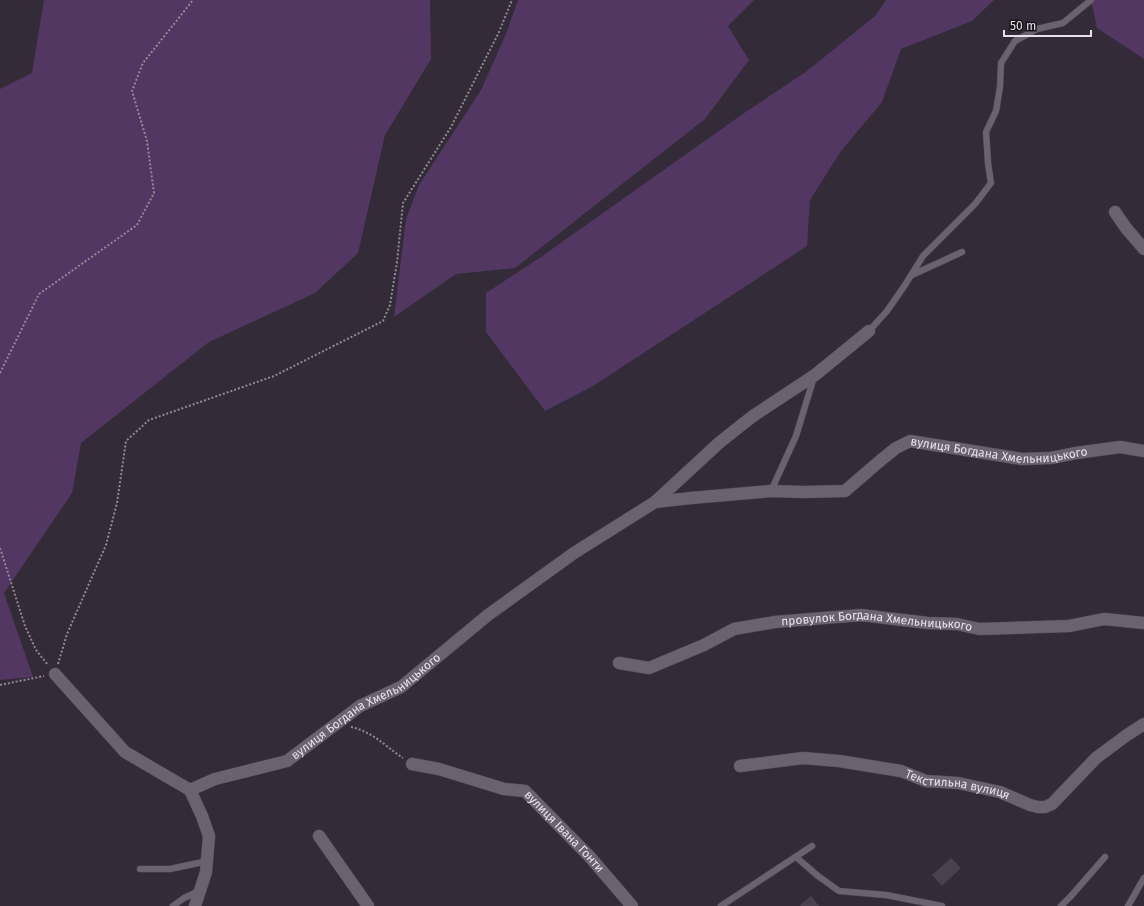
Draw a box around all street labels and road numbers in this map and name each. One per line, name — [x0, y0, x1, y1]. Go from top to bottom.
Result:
street label: вулиця Богдана Хмельницького — [910, 434, 1088, 466]
street label: провулок Богдана Хмельницького — [781, 608, 974, 634]
street label: вулиця Богдана Хмельницького — [288, 650, 443, 762]
street label: Текстильна вулиця — [903, 766, 1012, 802]
street label: вулиця Івана Гонти — [522, 788, 607, 875]

